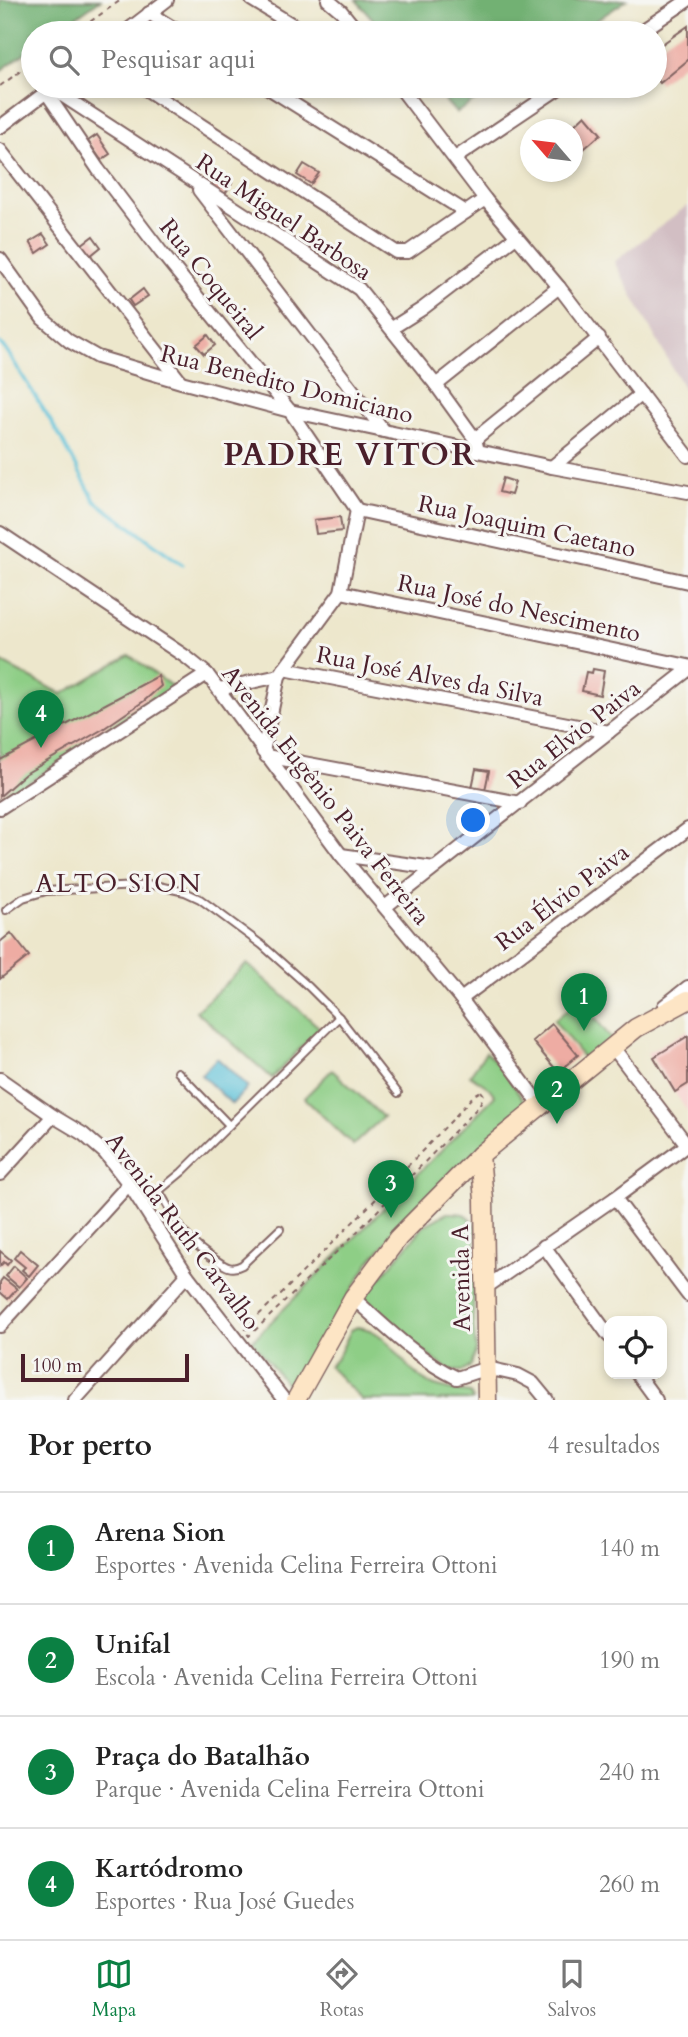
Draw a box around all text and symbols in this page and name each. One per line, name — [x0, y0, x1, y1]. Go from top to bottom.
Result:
search box — [21, 21, 667, 98]
icon: search — [45, 41, 83, 79]
text: Pesquisar aqui — [101, 42, 256, 77]
north arrow — [520, 119, 583, 182]
street label: Rua Miguel Barbosa — [189, 146, 379, 289]
street label: Rua Coqueiral — [152, 212, 270, 347]
street label: Rua Benedito Domiciano — [157, 337, 417, 432]
district label: PADRE VITOR — [223, 433, 477, 477]
street label: Rua Joaquim Caetano — [415, 487, 639, 566]
street label: Rua José do Nescimento — [394, 567, 644, 650]
street label: Rua José Alves da Silva — [313, 638, 547, 715]
street label: Avenida Eugênio Paiva Ferreira — [214, 659, 438, 933]
street label: Rua Elvio Paiva — [501, 672, 648, 797]
pin: 4 — [18, 690, 64, 748]
your location — [456, 803, 490, 837]
street label: Rua Élvio Paiva — [489, 836, 636, 959]
district label: ALTO SION — [35, 866, 203, 901]
pin: 1 — [561, 973, 607, 1031]
pin: 2 — [534, 1066, 580, 1124]
street label: Avenida Ruth Carvalho — [97, 1126, 268, 1337]
pin: 3 — [368, 1160, 414, 1218]
street label: Avenida A — [444, 1223, 479, 1332]
map controls — [604, 1316, 667, 1379]
button: locate — [604, 1316, 667, 1379]
scale bar — [21, 1351, 189, 1383]
text: 100 m — [32, 1353, 82, 1379]
text: Por perto — [28, 1425, 152, 1466]
text: 4 resultados — [547, 1430, 660, 1461]
text: Arena Sion — [95, 1515, 225, 1550]
text: 1 — [45, 1533, 57, 1564]
text: 140 m — [599, 1533, 660, 1564]
text: Esportes · Avenida Celina Ferreira Ottoni — [95, 1550, 498, 1581]
text: Unifal — [95, 1627, 171, 1662]
text: 2 — [45, 1645, 57, 1676]
text: 190 m — [599, 1645, 660, 1676]
text: Escola · Avenida Celina Ferreira Ottoni — [95, 1662, 478, 1693]
text: Praça do Batalhão — [95, 1739, 310, 1774]
text: 3 — [45, 1757, 57, 1788]
text: 240 m — [599, 1757, 660, 1788]
text: Parque · Avenida Celina Ferreira Ottoni — [95, 1774, 485, 1805]
text: Kartódromo — [95, 1851, 243, 1886]
text: 4 — [45, 1869, 57, 1900]
text: 260 m — [599, 1869, 660, 1900]
text: Esportes · Rua José Guedes — [95, 1886, 354, 1917]
tab: Mapa — [92, 1955, 136, 2023]
tab: Rotas — [320, 1955, 364, 2023]
tab: Salvos — [547, 1955, 596, 2023]

